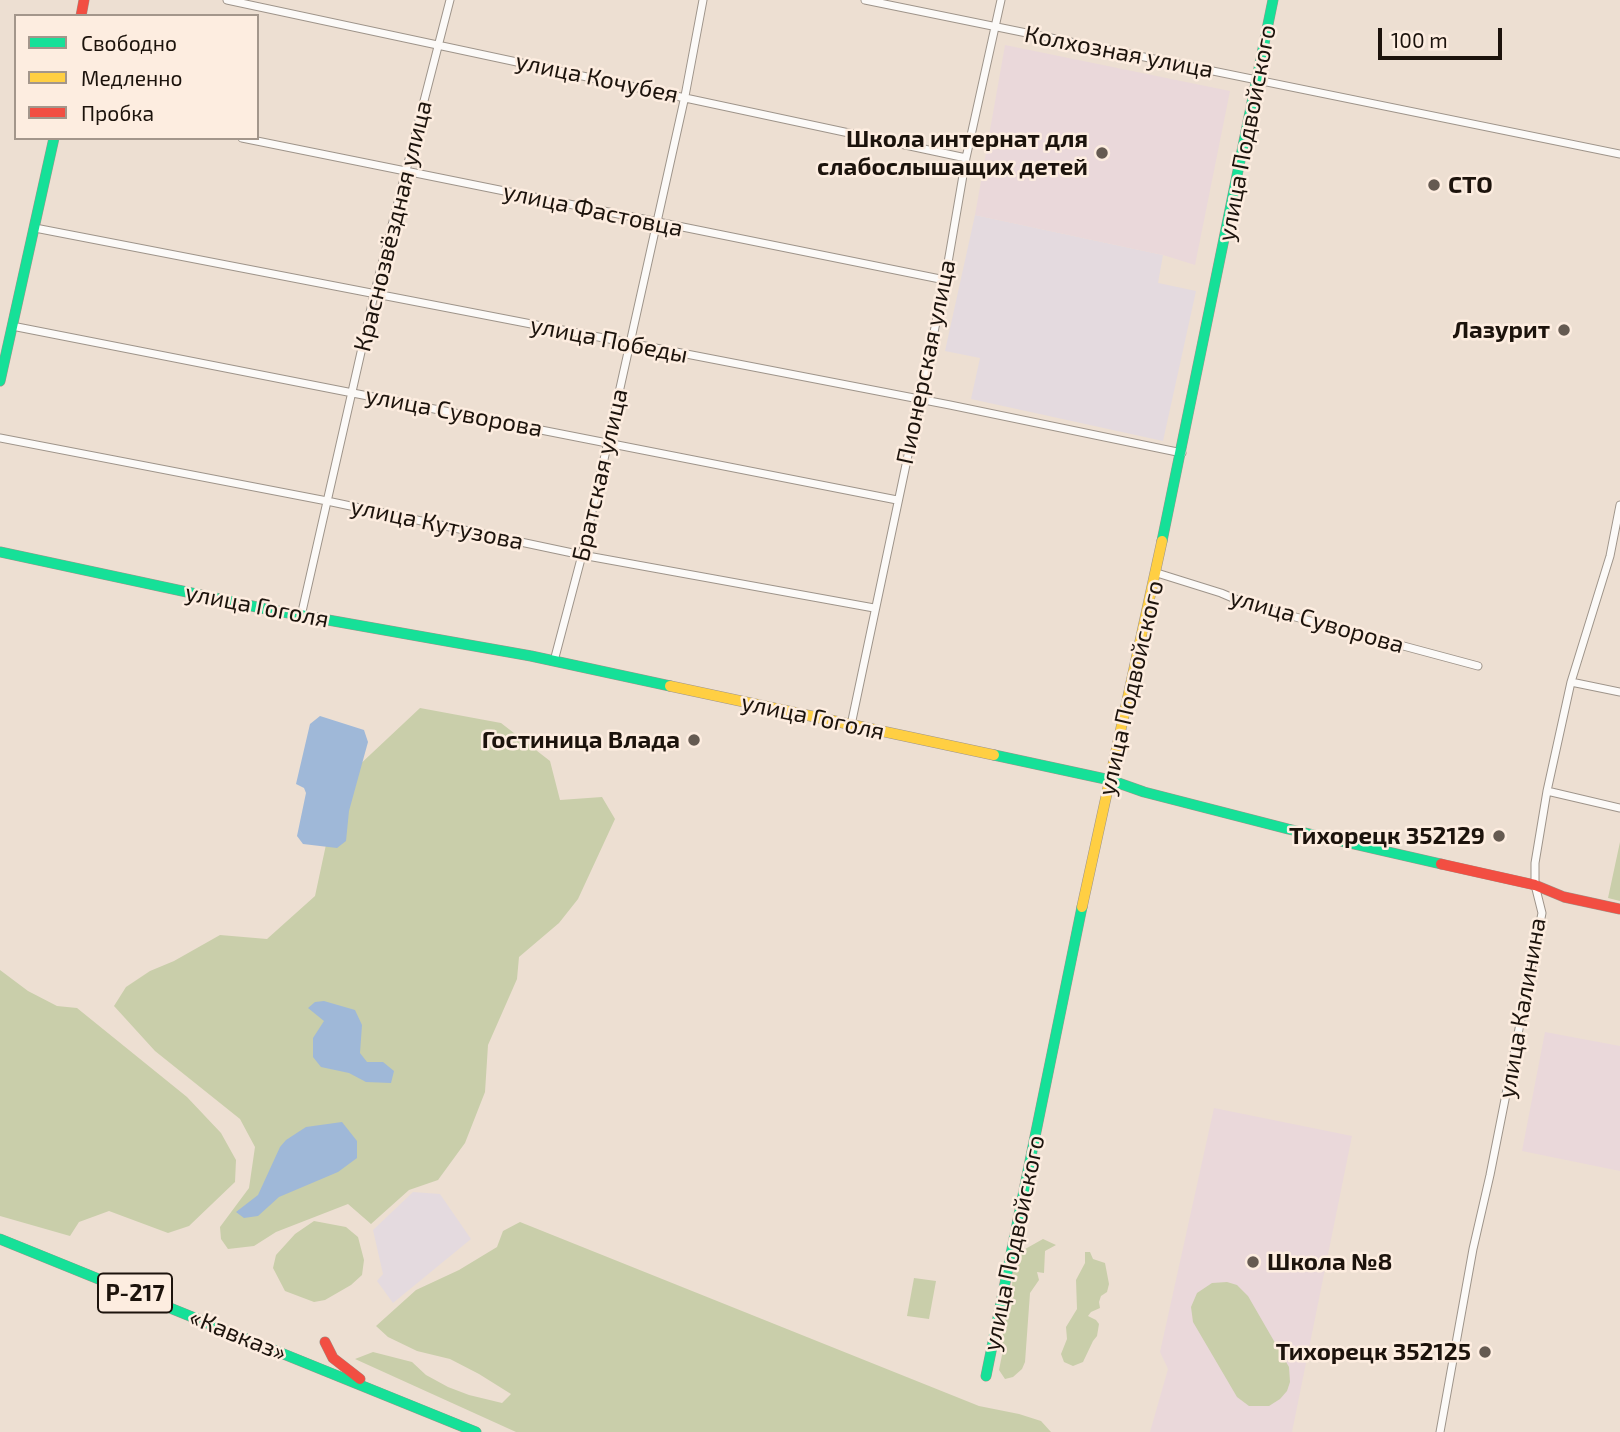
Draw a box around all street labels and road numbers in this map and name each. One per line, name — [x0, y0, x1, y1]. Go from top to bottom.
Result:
street label: Колхозная улица — [1022, 20, 1216, 84]
street label: улица Подвойского — [1212, 22, 1282, 244]
street label: улица Кочубея — [513, 47, 681, 109]
street label: Краснозвёздная улица — [348, 98, 438, 354]
street label: улица Фастовца — [500, 177, 686, 243]
street label: Пионерская улица — [890, 257, 962, 467]
street label: улица Победы — [528, 311, 690, 369]
street label: улица Суворова — [363, 381, 545, 443]
street label: Братская улица — [566, 386, 634, 564]
street label: улица Кутузова — [348, 492, 526, 556]
street label: улица Гоголя — [183, 578, 331, 634]
street label: улица Подвойского — [1092, 578, 1170, 798]
street label: улица Суворова — [1227, 582, 1407, 660]
street label: улица Гоголя — [739, 688, 887, 746]
street label: улица Калинина — [1492, 915, 1552, 1101]
street label: улица Подвойского — [977, 1132, 1051, 1354]
road number: Р-217 — [98, 1274, 172, 1312]
street label: «Кавказ» — [185, 1302, 291, 1368]

